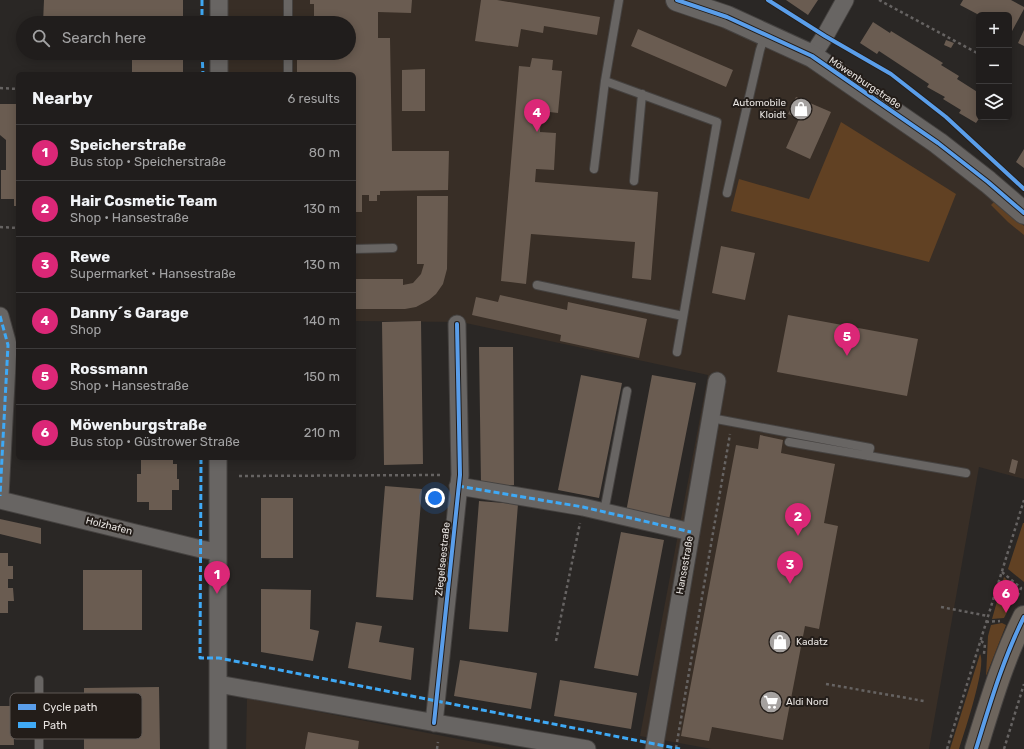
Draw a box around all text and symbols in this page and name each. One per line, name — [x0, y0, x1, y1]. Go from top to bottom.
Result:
map controls — [976, 12, 1012, 120]
button: + — [976, 12, 1012, 48]
search box — [16, 16, 356, 60]
icon: search — [30, 27, 52, 49]
text: Search here — [62, 29, 146, 47]
button: − — [976, 48, 1012, 84]
street label: Möwenburgstraße — [827, 54, 904, 112]
button: layers — [976, 84, 1012, 120]
text: Nearby — [32, 88, 93, 108]
text: 6 results — [288, 91, 340, 106]
shop icon: Automobile Kloidt — [788, 96, 814, 122]
place label: Automobile Kloidt — [733, 97, 786, 121]
pin: 4 — [524, 99, 550, 132]
text: Speicherstraße — [70, 136, 186, 154]
text: 1 — [42, 145, 48, 160]
text: 80 m — [309, 145, 340, 160]
text: Bus stop · Speicherstraße — [70, 154, 226, 169]
text: Hair Cosmetic Team — [70, 192, 217, 210]
text: 2 — [41, 201, 49, 216]
text: 130 m — [304, 201, 340, 216]
text: Shop · Hansestraße — [70, 210, 189, 225]
text: Rewe — [70, 248, 110, 266]
text: 3 — [41, 257, 49, 272]
text: 130 m — [304, 257, 340, 272]
text: Supermarket · Hansestraße — [70, 266, 236, 281]
text: Danny´s Garage — [70, 304, 189, 322]
text: 4 — [41, 313, 49, 328]
text: 140 m — [303, 313, 340, 328]
text: Shop — [70, 322, 101, 337]
pin: 5 — [834, 323, 860, 356]
text: Rossmann — [70, 360, 148, 378]
text: 5 — [41, 369, 49, 384]
text: 150 m — [304, 369, 340, 384]
text: Shop · Hansestraße — [70, 378, 189, 393]
text: Möwenburgstraße — [70, 416, 207, 434]
text: 6 — [41, 425, 49, 440]
text: 210 m — [304, 425, 340, 440]
text: Bus stop · Güstrower Straße — [70, 434, 240, 449]
your location — [425, 488, 445, 508]
pin: 2 — [785, 503, 811, 536]
street label: Holzhafen — [85, 514, 133, 538]
street label: Ziegelseestraße — [433, 521, 453, 596]
street label: Hansestraße — [674, 534, 696, 595]
pin: 3 — [777, 551, 803, 584]
pin: 1 — [204, 561, 230, 594]
pin: 6 — [993, 580, 1019, 613]
shop icon: Kadatz — [767, 629, 793, 655]
place label: Kadatz — [796, 636, 828, 648]
supermarket icon: Aldi Nord — [758, 689, 784, 715]
legend — [10, 693, 142, 739]
place label: Aldi Nord — [786, 696, 828, 708]
text: Cycle path — [43, 701, 97, 714]
text: Path — [43, 719, 67, 732]

